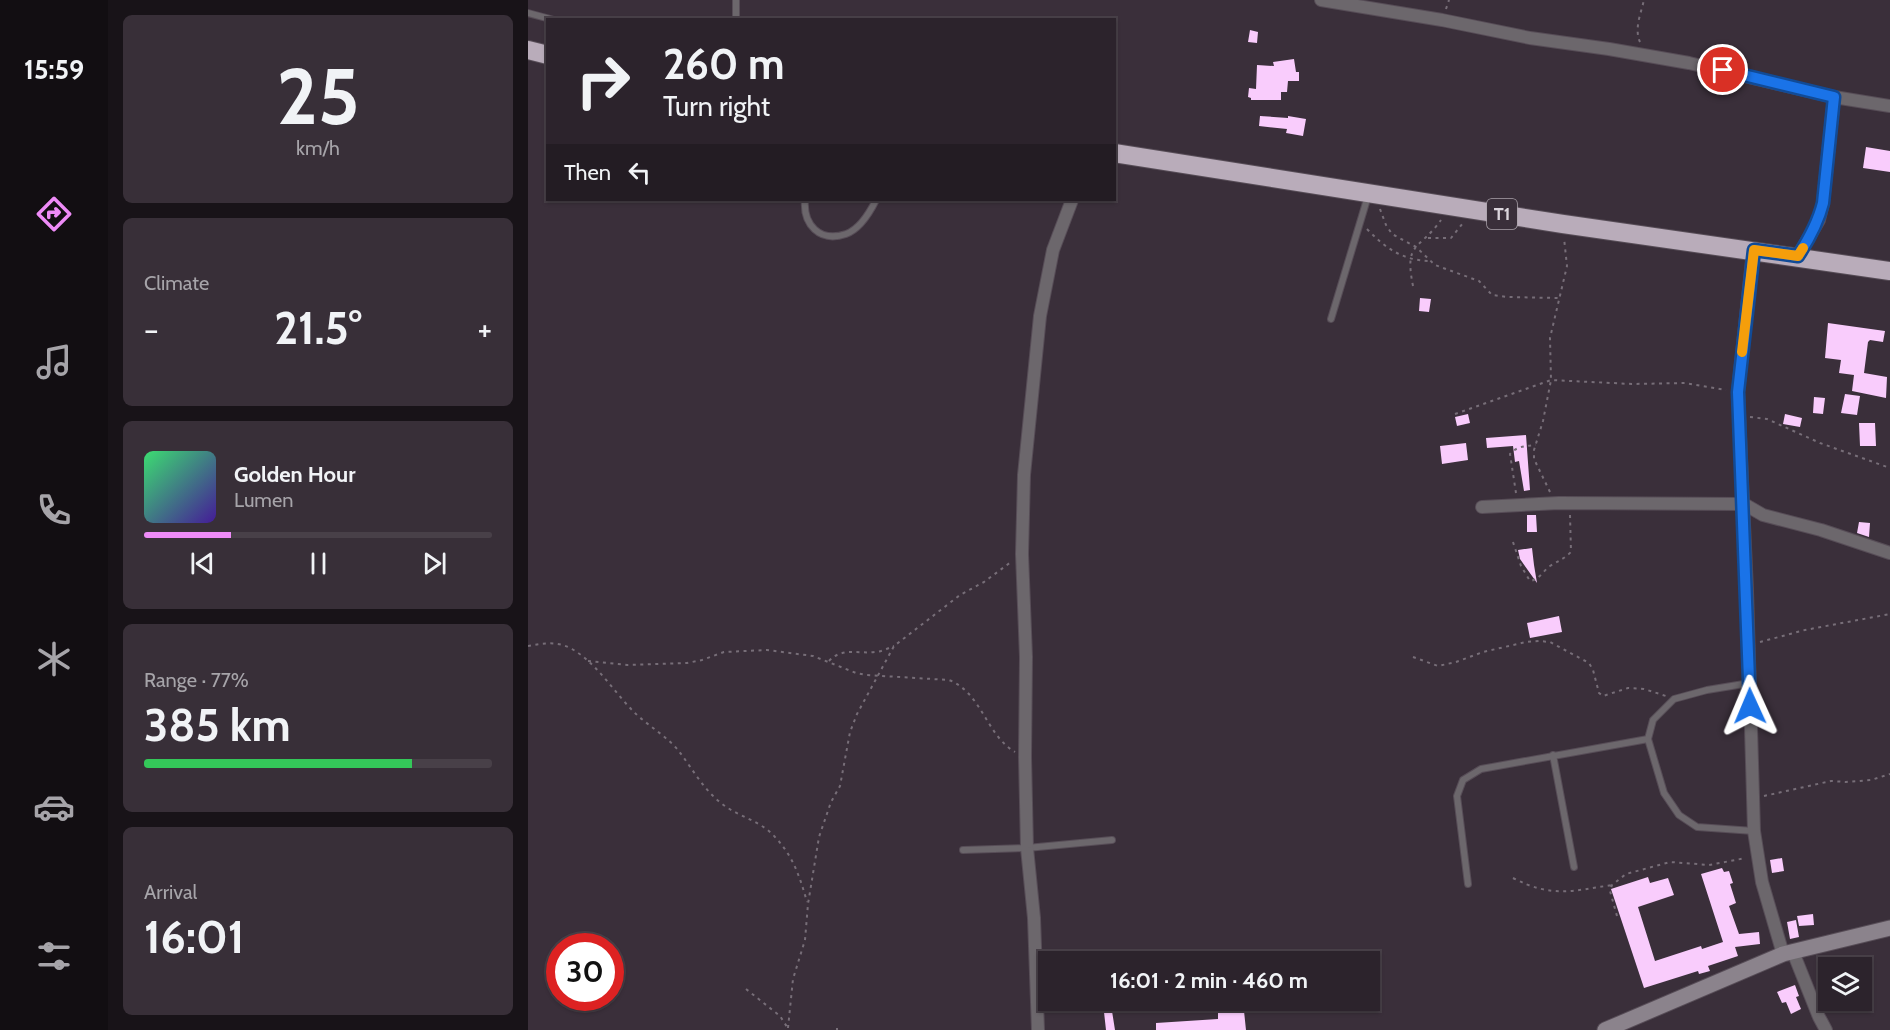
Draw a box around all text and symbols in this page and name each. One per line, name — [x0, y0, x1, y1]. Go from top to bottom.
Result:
text: 260 m — [663, 38, 784, 90]
icon: right — [564, 42, 642, 120]
pin — [1697, 44, 1748, 95]
text: 25 — [276, 49, 360, 144]
text: 15:59 — [24, 53, 84, 86]
icon: arrive — [1706, 53, 1739, 86]
text: Turn right — [663, 90, 770, 123]
text: km/h — [296, 136, 340, 160]
icon: left — [623, 156, 656, 189]
text: Then — [564, 159, 611, 186]
icon: directions — [33, 193, 75, 235]
road number: T1 — [1487, 199, 1517, 229]
text: Climate — [144, 271, 209, 295]
text: 21.5° — [274, 301, 362, 355]
text: − — [144, 309, 159, 349]
text: + — [477, 309, 492, 349]
icon: music — [33, 341, 75, 383]
text: Golden Hour — [234, 461, 355, 488]
text: Lumen — [234, 488, 293, 512]
icon: phone — [33, 489, 75, 531]
icon: previous — [186, 547, 219, 580]
icon: pause — [302, 547, 335, 580]
icon: next — [418, 547, 451, 580]
icon: climate — [33, 638, 75, 680]
text: Range · 77% — [144, 668, 249, 692]
position arrow — [1718, 674, 1782, 738]
text: 385 km — [144, 698, 291, 752]
icon: car — [33, 786, 75, 828]
text: Arrival — [144, 880, 197, 904]
text: 16:01 — [144, 910, 244, 964]
speed limit sign: 30 — [546, 933, 624, 1011]
icon: filters — [33, 935, 75, 977]
map controls — [1818, 957, 1872, 1011]
button: layers — [1818, 957, 1872, 1011]
text: 16:01 · 2 min · 460 m — [1110, 967, 1308, 994]

